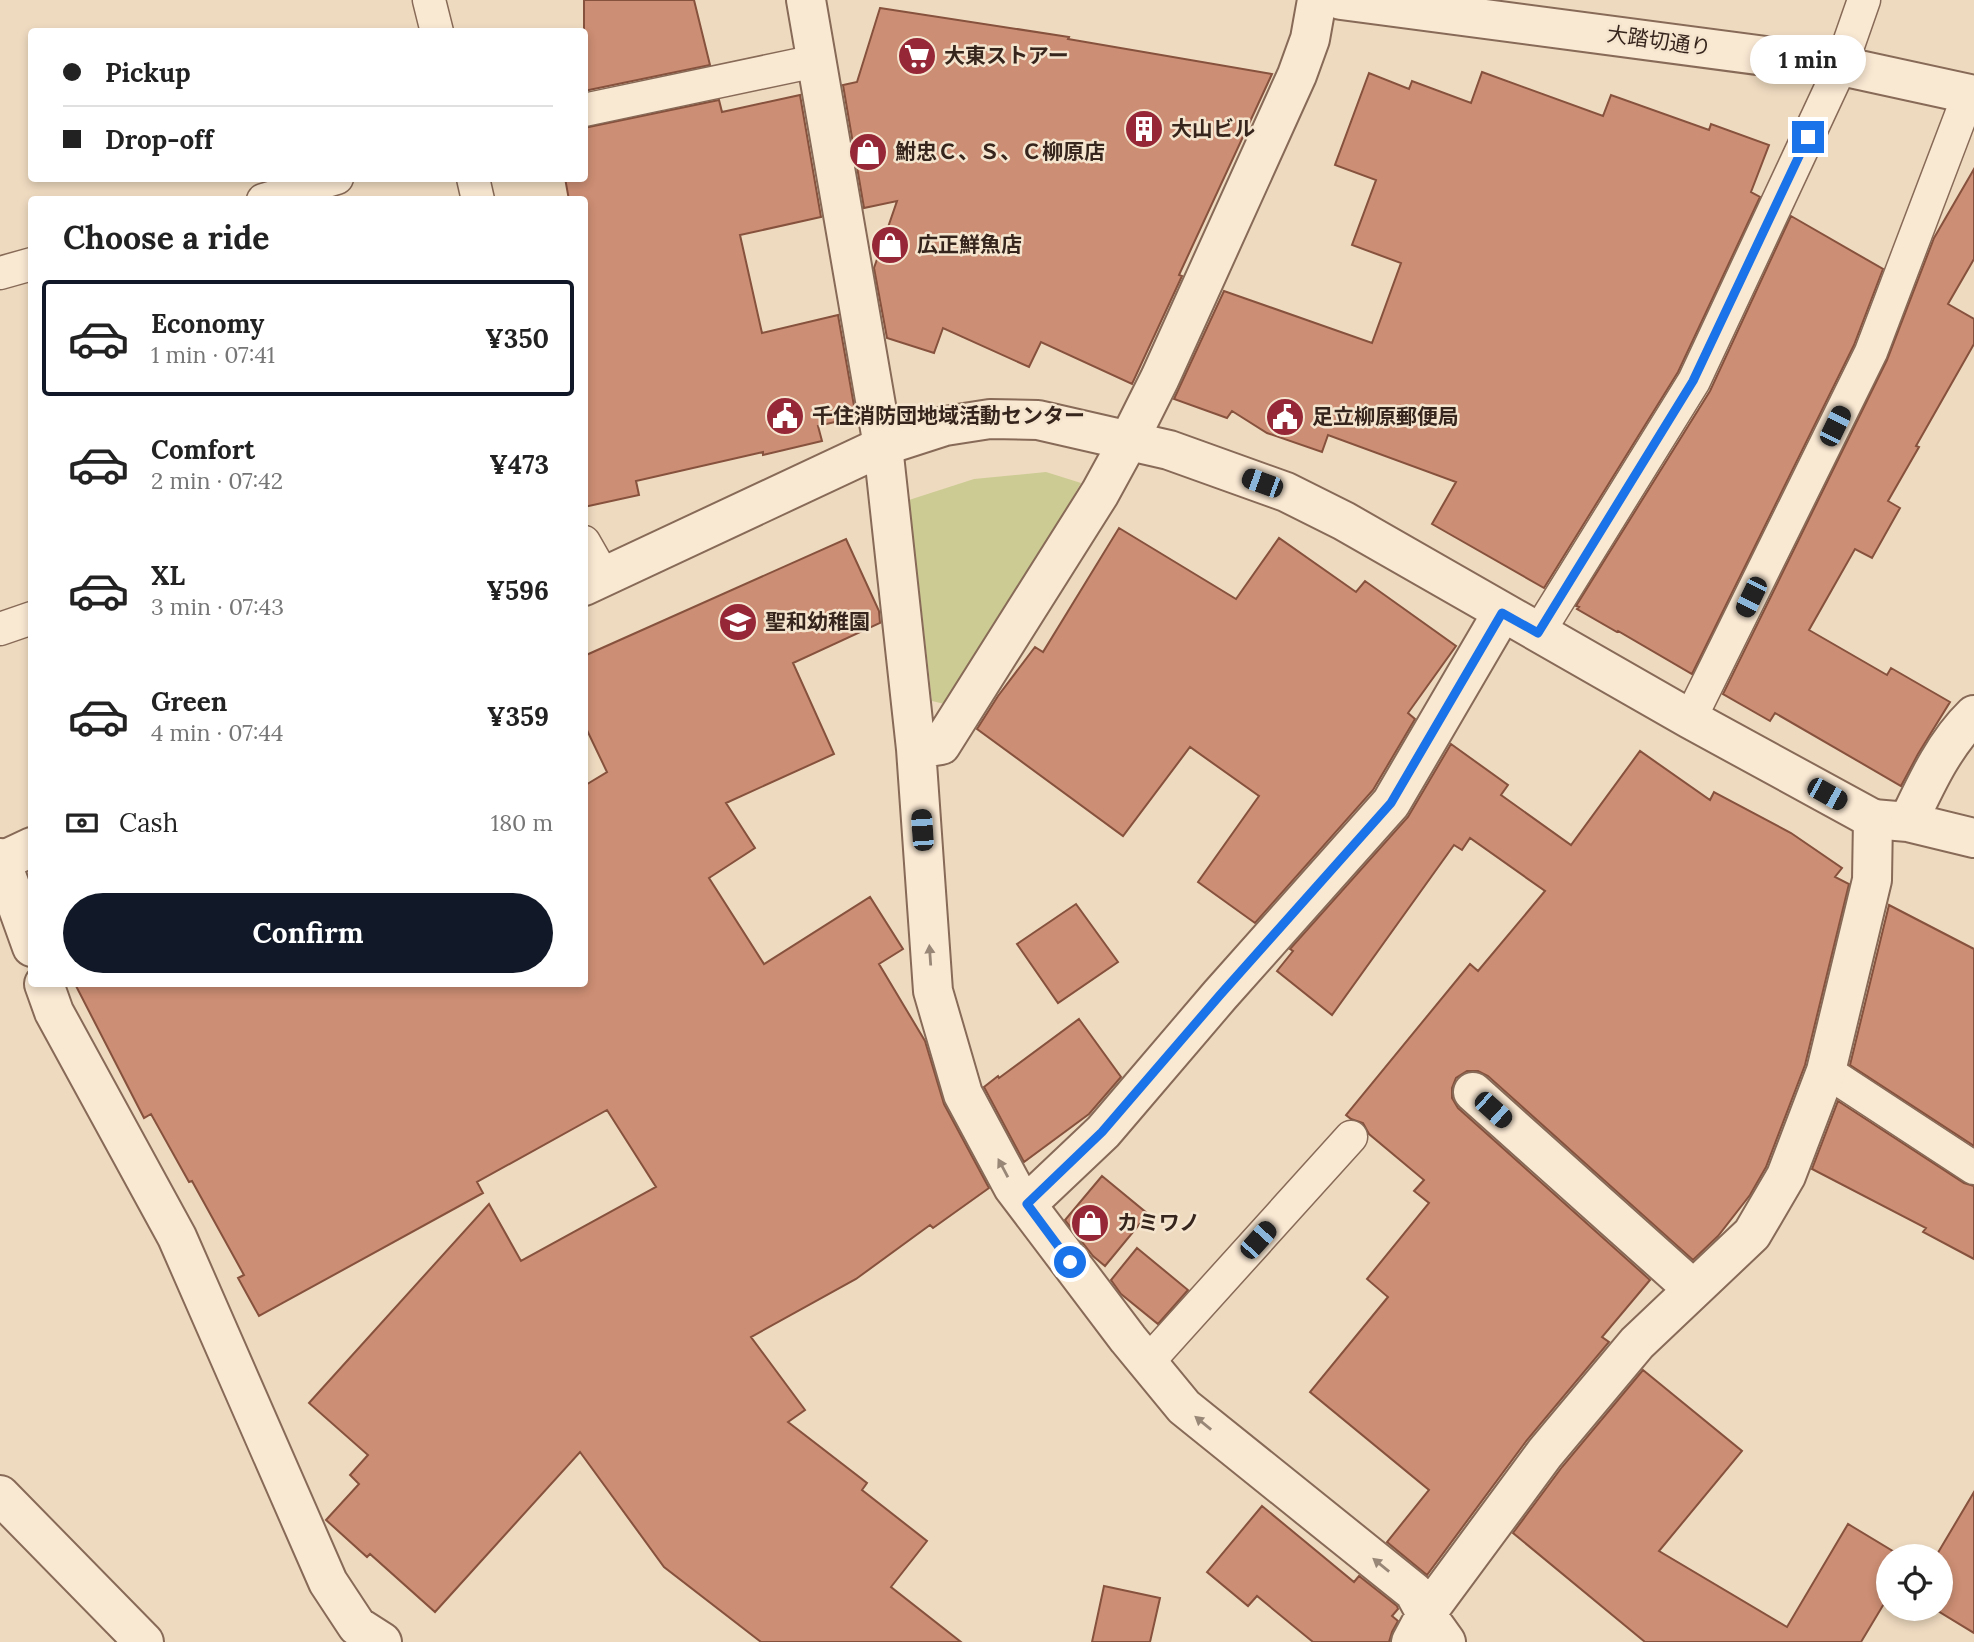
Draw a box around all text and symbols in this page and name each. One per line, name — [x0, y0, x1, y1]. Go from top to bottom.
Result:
street label: 大踏切通り — [1605, 20, 1713, 61]
supermarket icon: 大東ストアー — [896, 35, 938, 77]
callout: 1 min — [1750, 36, 1866, 85]
place label: 大東ストアー — [944, 42, 1069, 69]
text: 1 min — [1779, 45, 1837, 74]
text: Pickup — [105, 56, 191, 89]
building icon: 大山ビル — [1123, 108, 1165, 150]
place label: 大山ビル — [1171, 115, 1255, 142]
route end — [1792, 121, 1824, 153]
text: Drop-off — [105, 123, 213, 156]
shop icon: 鮒忠Ｃ、Ｓ、Ｃ柳原店 — [847, 131, 889, 173]
place label: 鮒忠Ｃ、Ｓ、Ｃ柳原店 — [895, 138, 1105, 165]
text: Choose a ride — [63, 217, 270, 258]
shop icon: 広正鮮魚店 — [869, 224, 911, 266]
place label: 広正鮮魚店 — [917, 231, 1022, 258]
icon: car — [67, 307, 130, 370]
text: Economy — [151, 307, 264, 340]
text: ¥350 — [485, 322, 549, 355]
text: 1 min · 07:41 — [151, 340, 275, 369]
public building icon: 千住消防団地域活動センター — [764, 395, 806, 437]
public building icon: 足立柳原郵便局 — [1264, 396, 1306, 438]
place label: 千住消防団地域活動センター — [812, 402, 1085, 429]
place label: 足立柳原郵便局 — [1312, 403, 1459, 430]
car — [1817, 403, 1854, 449]
icon: car — [67, 433, 130, 496]
text: Comfort — [151, 433, 255, 466]
text: ¥473 — [489, 448, 549, 481]
text: 2 min · 07:42 — [151, 466, 283, 495]
car — [1239, 466, 1286, 500]
icon: car — [67, 559, 130, 622]
text: XL — [151, 559, 185, 592]
text: ¥596 — [486, 574, 549, 607]
car — [1733, 574, 1770, 620]
text: 3 min · 07:43 — [151, 592, 284, 621]
school or university icon: 聖和幼稚園 — [717, 601, 759, 643]
place label: 聖和幼稚園 — [765, 608, 870, 635]
icon: car — [67, 685, 130, 748]
text: Green — [151, 685, 227, 718]
text: ¥359 — [487, 700, 549, 733]
text: 4 min · 07:44 — [151, 718, 283, 747]
car — [1804, 775, 1851, 813]
icon: cash — [63, 804, 101, 842]
text: Cash — [119, 806, 178, 839]
text: 180 m — [491, 808, 553, 837]
car — [911, 808, 934, 852]
button: Confirm — [63, 893, 553, 973]
one-way arrow — [924, 943, 935, 965]
car — [1471, 1088, 1516, 1132]
one-way arrow — [997, 1158, 1009, 1177]
shop icon: カミワノ — [1069, 1202, 1111, 1244]
place label: カミワノ — [1117, 1209, 1200, 1236]
car — [1237, 1217, 1280, 1263]
route start — [1054, 1246, 1086, 1278]
one-way arrow — [1195, 1415, 1213, 1430]
map controls — [1876, 1544, 1953, 1621]
button: locate — [1876, 1544, 1953, 1621]
one-way arrow — [1372, 1558, 1389, 1573]

